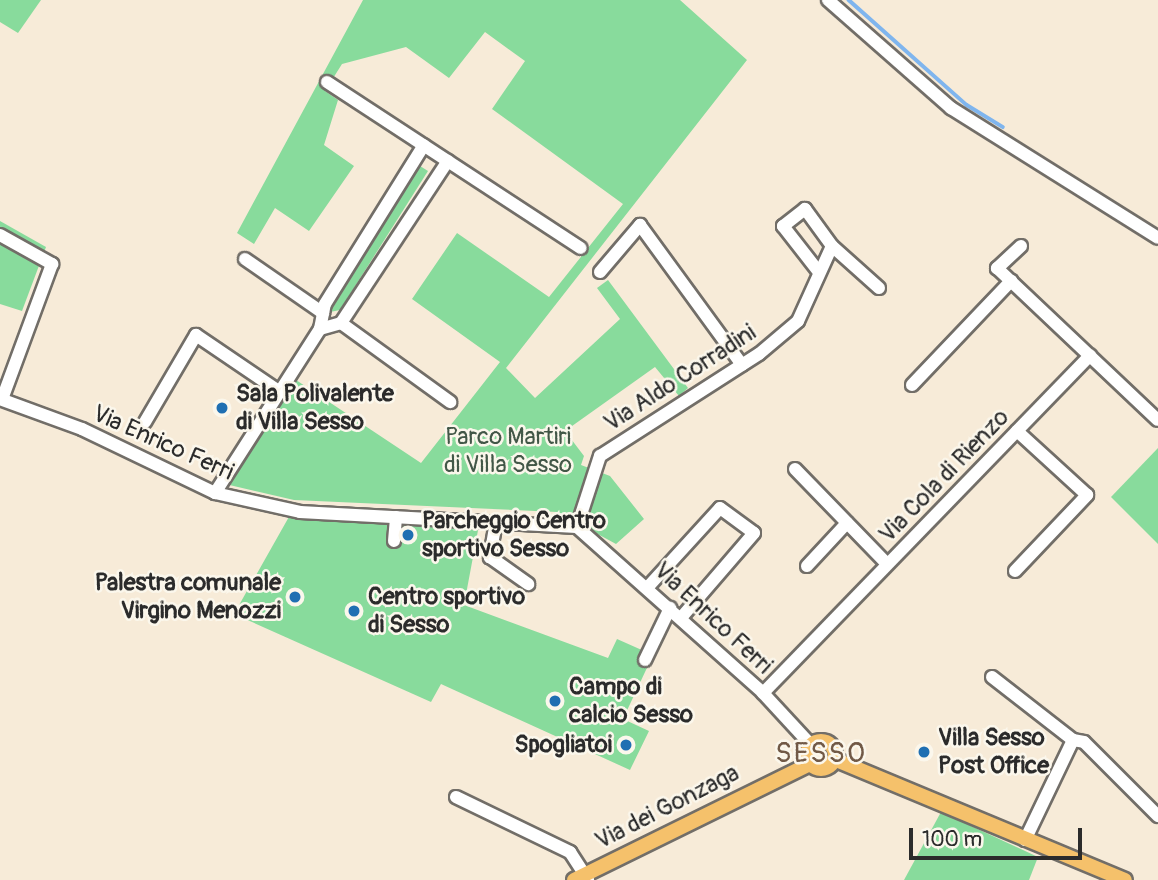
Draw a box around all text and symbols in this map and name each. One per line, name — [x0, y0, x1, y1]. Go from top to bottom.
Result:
street label: Via Aldo Corradini — [599, 318, 761, 438]
place label: Sala Polivalente di Villa Sesso — [236, 380, 394, 436]
street label: Via Enrico Ferri — [88, 399, 238, 487]
marker: Sala Polivalente di Villa Sesso — [214, 400, 230, 416]
street label: Via Cola di Rienzo — [873, 403, 1015, 549]
park label: Parco Martiri di Villa Sesso — [444, 423, 572, 479]
place label: Parcheggio Centro sportivo Sesso — [422, 507, 606, 563]
marker: Parcheggio Centro sportivo Sesso — [400, 527, 416, 543]
street label: Via Enrico Ferri — [648, 556, 778, 680]
place label: Palestra comunale Virgino Menozzi — [95, 569, 281, 625]
place label: Centro sportivo di Sesso — [368, 583, 525, 639]
marker: Palestra comunale Virgino Menozzi — [287, 589, 303, 605]
marker: Centro sportivo di Sesso — [346, 603, 362, 619]
place label: Campo di calcio Sesso — [569, 673, 693, 729]
marker: Campo di calcio Sesso — [547, 693, 563, 709]
place label: Villa Sesso Post Office — [938, 724, 1049, 780]
place label: Spogliatoi — [514, 731, 612, 759]
marker: Spogliatoi — [618, 737, 634, 753]
district label: SESSO — [776, 737, 866, 771]
marker: Villa Sesso Post Office — [916, 744, 932, 760]
street label: Via dei Gonzaga — [590, 758, 744, 856]
scale bar — [913, 814, 1086, 858]
text: 100 m — [922, 826, 982, 853]

